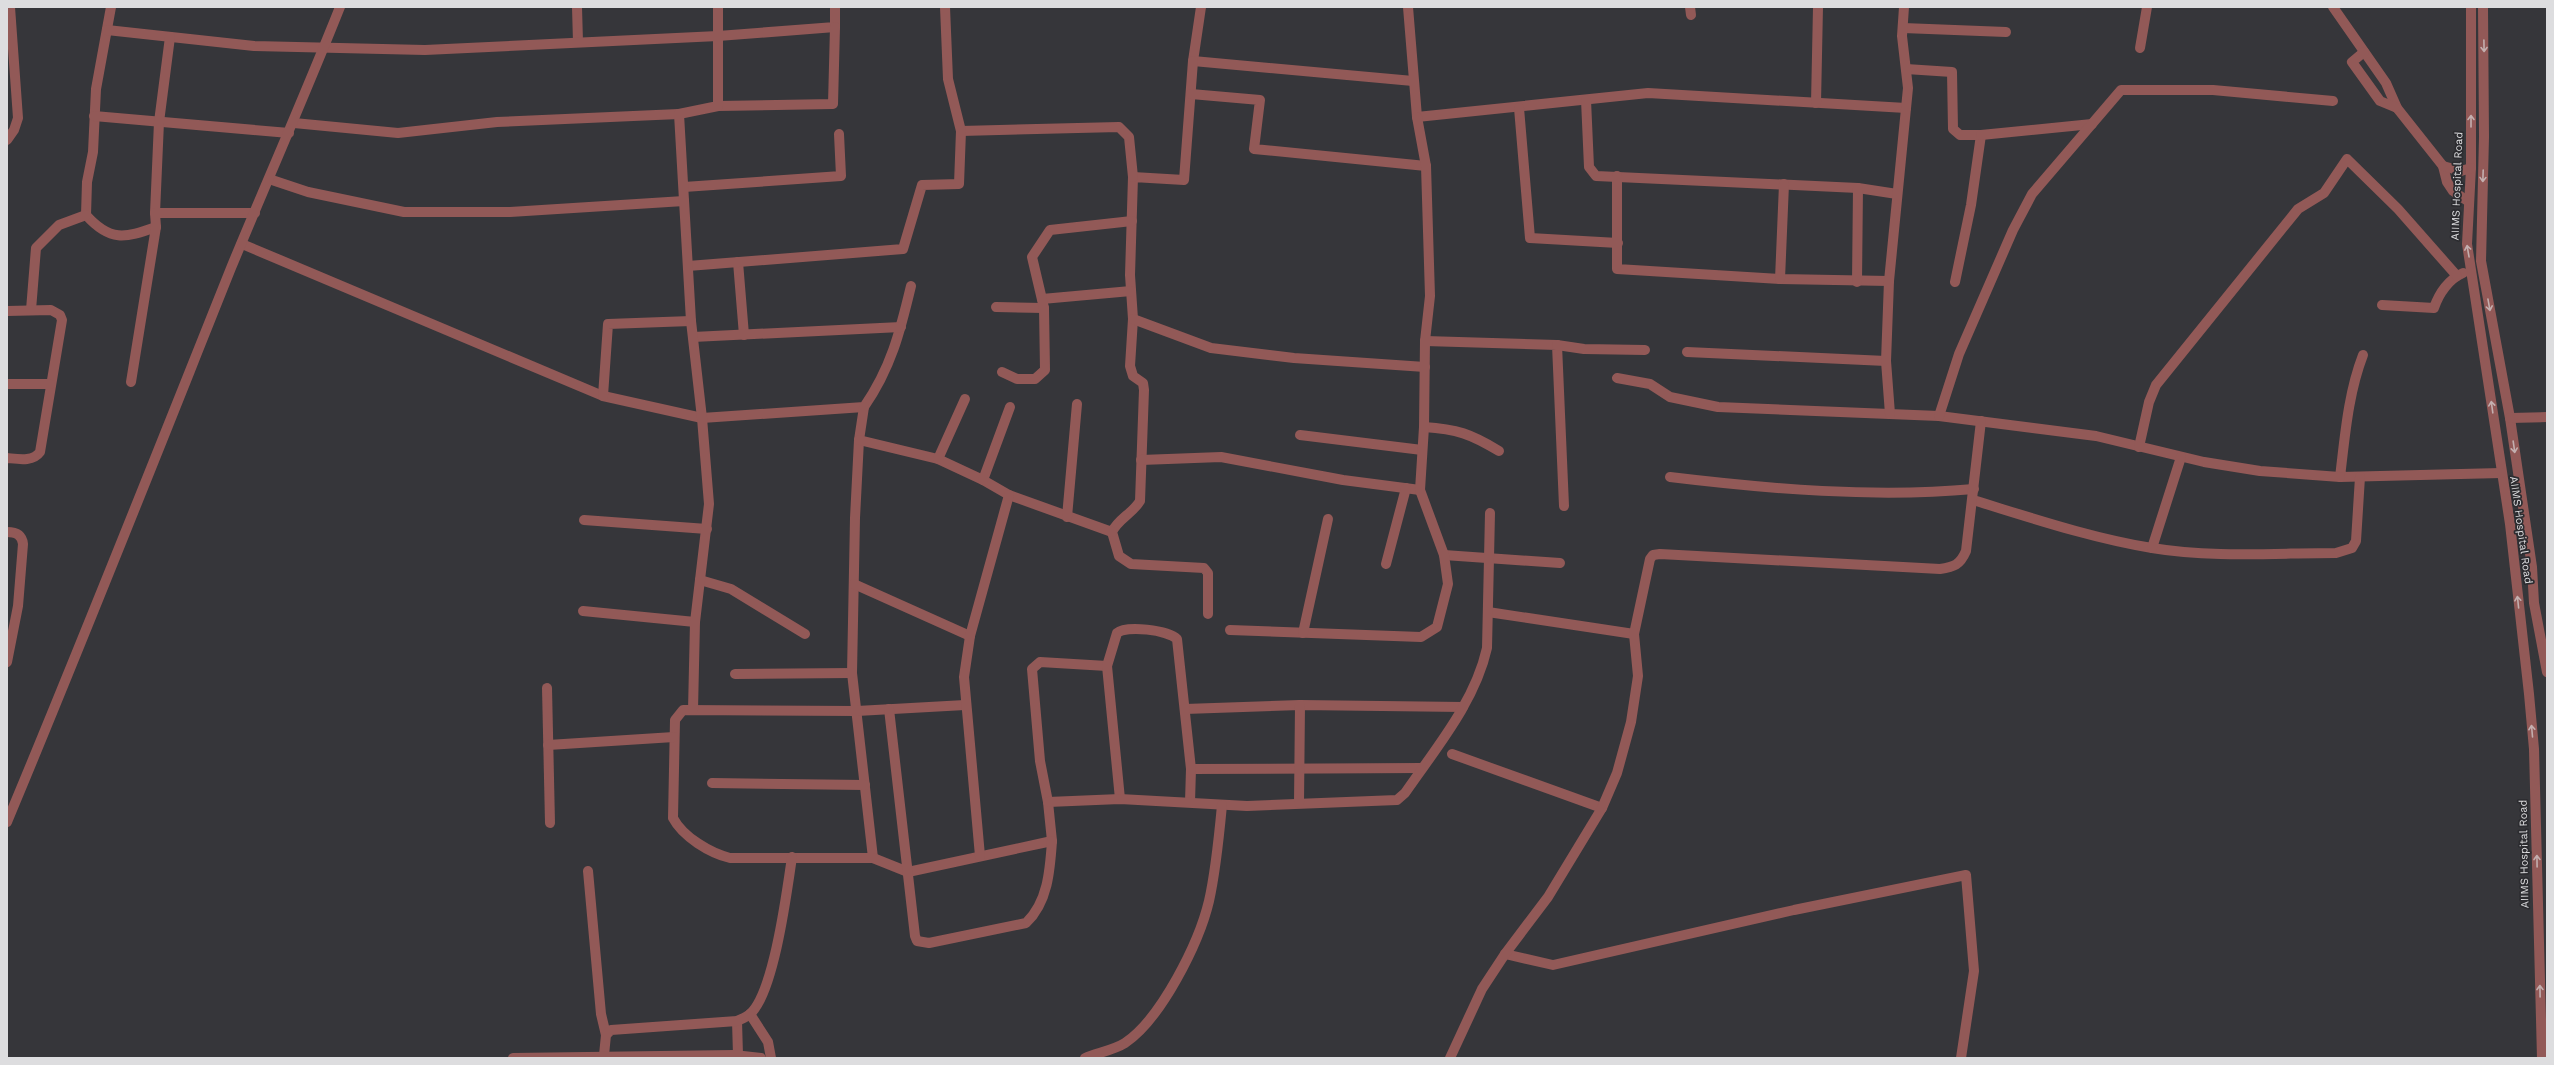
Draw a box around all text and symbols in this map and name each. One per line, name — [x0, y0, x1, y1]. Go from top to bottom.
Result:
one-way arrow — [2481, 39, 2488, 52]
one-way arrow — [2467, 115, 2475, 128]
street label: AIIMS Hospital Road — [2449, 132, 2465, 240]
one-way arrow — [2479, 169, 2487, 182]
one-way arrow — [2464, 245, 2472, 258]
one-way arrow — [2486, 298, 2494, 311]
one-way arrow — [2488, 401, 2496, 414]
one-way arrow — [2510, 440, 2518, 453]
street label: AIIMS Hospital Road — [2507, 475, 2535, 585]
one-way arrow — [2515, 596, 2522, 609]
one-way arrow — [2529, 725, 2536, 738]
street label: AIIMS Hospital Road — [2517, 800, 2531, 908]
one-way arrow — [2533, 855, 2540, 868]
one-way arrow — [2536, 985, 2544, 998]

